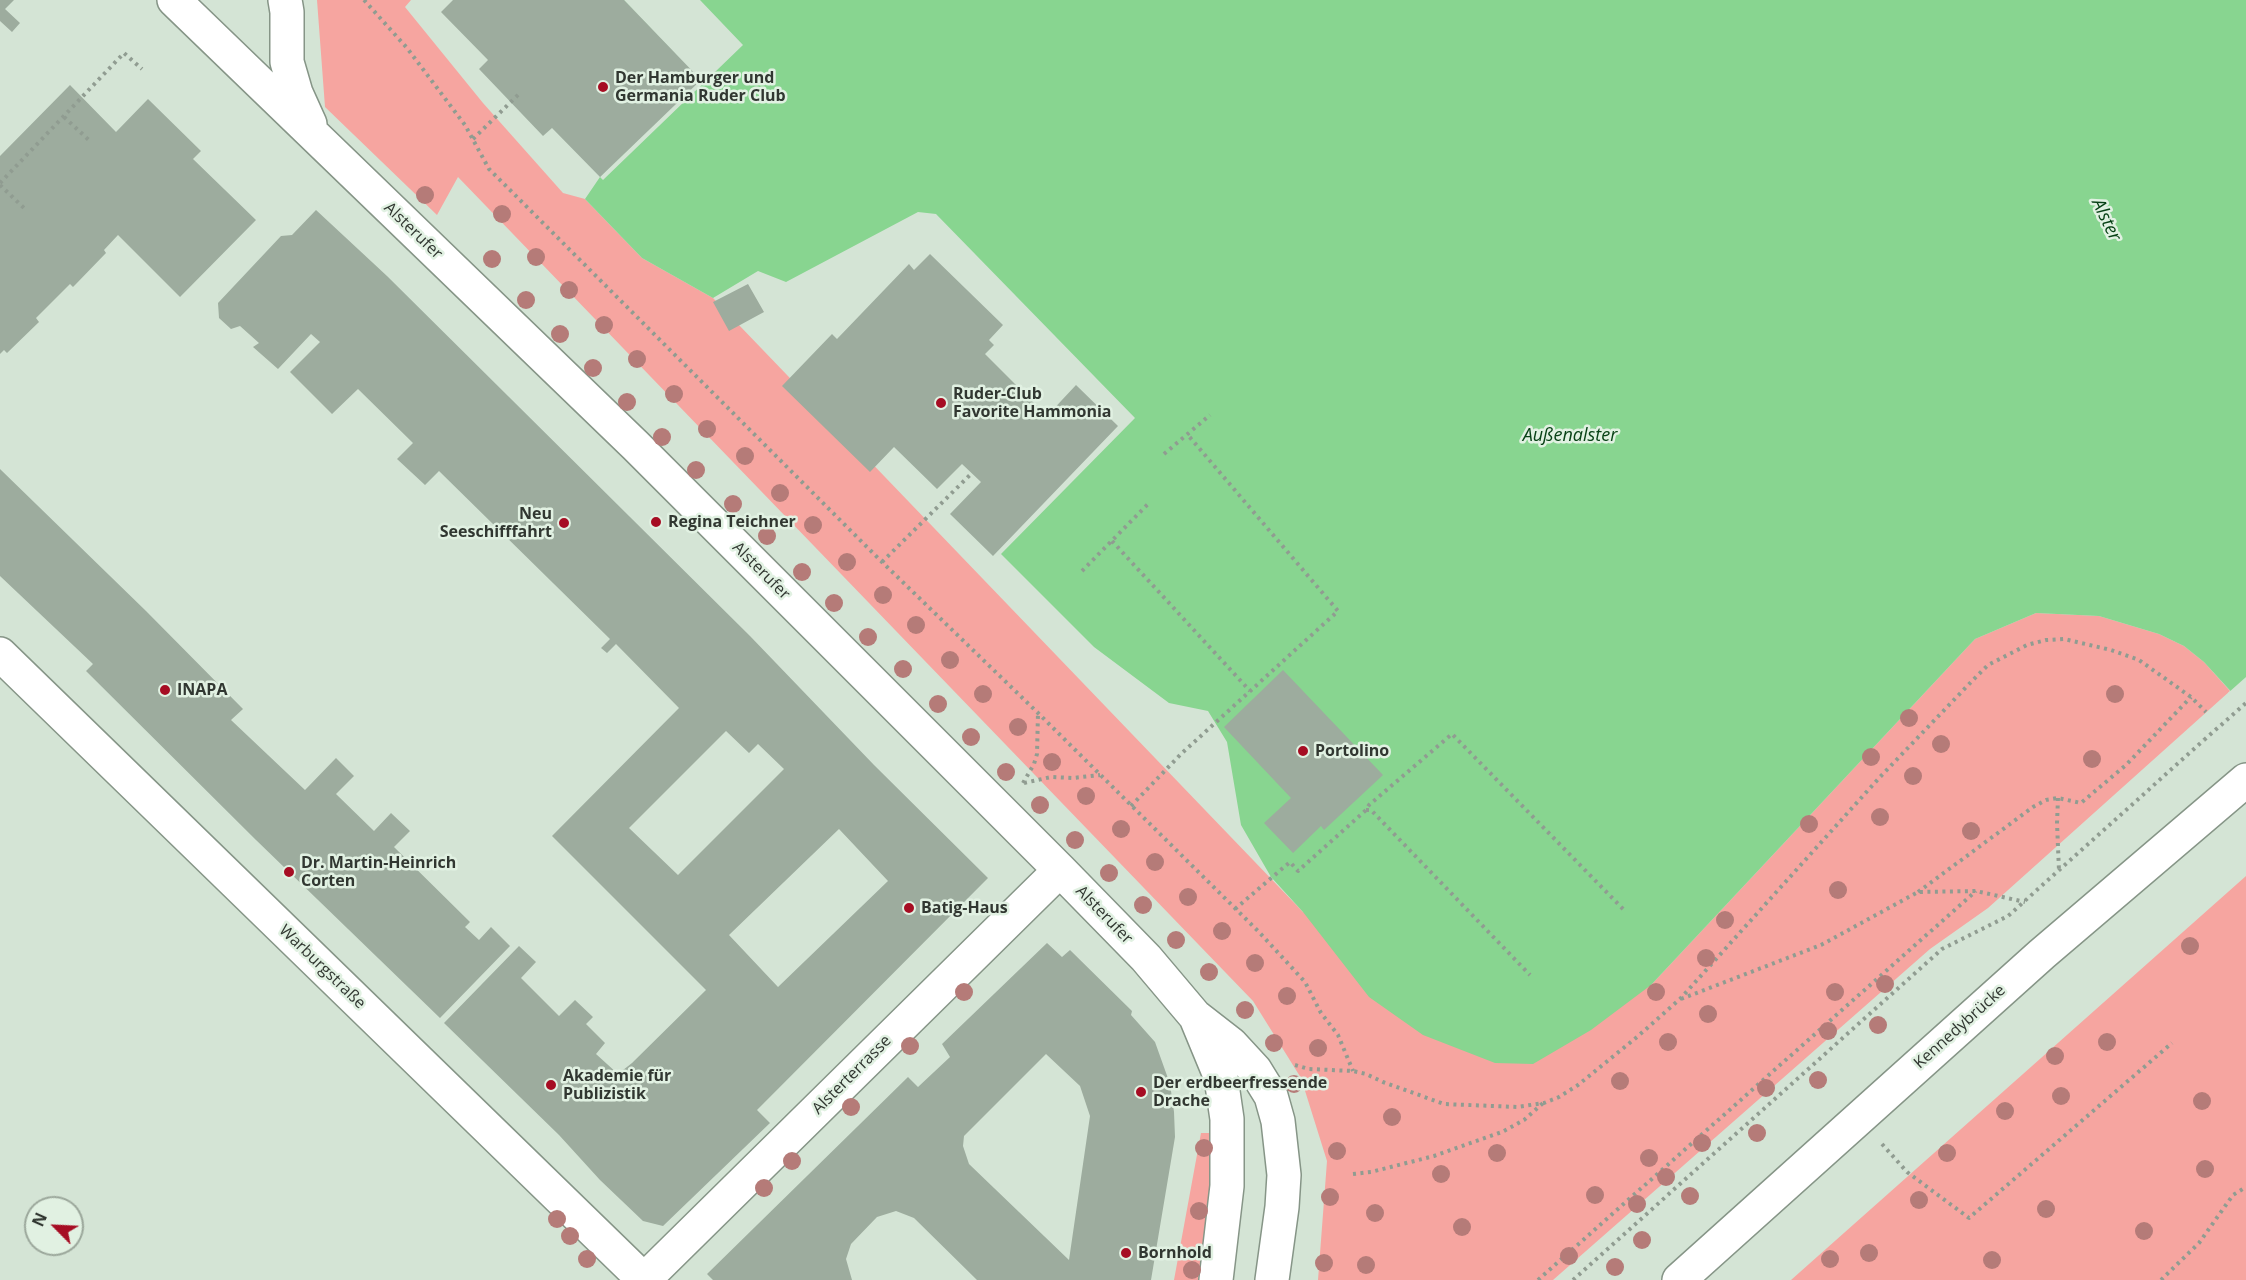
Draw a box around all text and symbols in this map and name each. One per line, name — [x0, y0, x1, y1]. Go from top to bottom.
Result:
place label: Der Hamburger und Germania Ruder Club — [615, 68, 786, 106]
marker: Der Hamburger und Germania Ruder Club — [596, 80, 610, 94]
water label: Alster — [2087, 195, 2125, 245]
street label: Alsterufer — [380, 198, 446, 264]
place label: Ruder-Club Favorite Hammonia — [953, 384, 1111, 422]
marker: Ruder-Club Favorite Hammonia — [934, 396, 948, 410]
water label: Außenalster — [1523, 425, 1617, 447]
place label: Neu Seeschifffahrt — [440, 504, 552, 542]
place label: Regina Teichner — [668, 512, 796, 532]
marker: Regina Teichner — [649, 515, 663, 529]
marker: Neu Seeschifffahrt — [557, 516, 571, 530]
street label: Alsterufer — [728, 538, 794, 604]
place label: INAPA — [177, 680, 227, 700]
marker: INAPA — [158, 683, 172, 697]
place label: Portolino — [1315, 741, 1389, 761]
marker: Portolino — [1296, 744, 1310, 758]
place label: Dr. Martin-Heinrich Corten — [301, 853, 456, 891]
marker: Dr. Martin-Heinrich Corten — [282, 865, 296, 879]
street label: Alsterufer — [1071, 882, 1137, 948]
place label: Batig-Haus — [921, 898, 1008, 918]
marker: Batig-Haus — [902, 901, 916, 915]
street label: Warburgstraße — [275, 921, 369, 1013]
street label: Kennedybrücke — [1910, 981, 2010, 1073]
street label: Alsterterrasse — [808, 1031, 896, 1119]
place label: Akademie für Publizistik — [563, 1066, 671, 1104]
place label: Der erdbeerfressende Drache — [1153, 1073, 1327, 1111]
marker: Akademie für Publizistik — [544, 1078, 558, 1092]
marker: Der erdbeerfressende Drache — [1134, 1085, 1148, 1099]
north arrow — [24, 1196, 84, 1256]
text: N — [27, 1209, 52, 1230]
place label: Bornhold — [1138, 1243, 1212, 1263]
marker: Bornhold — [1119, 1246, 1133, 1260]

